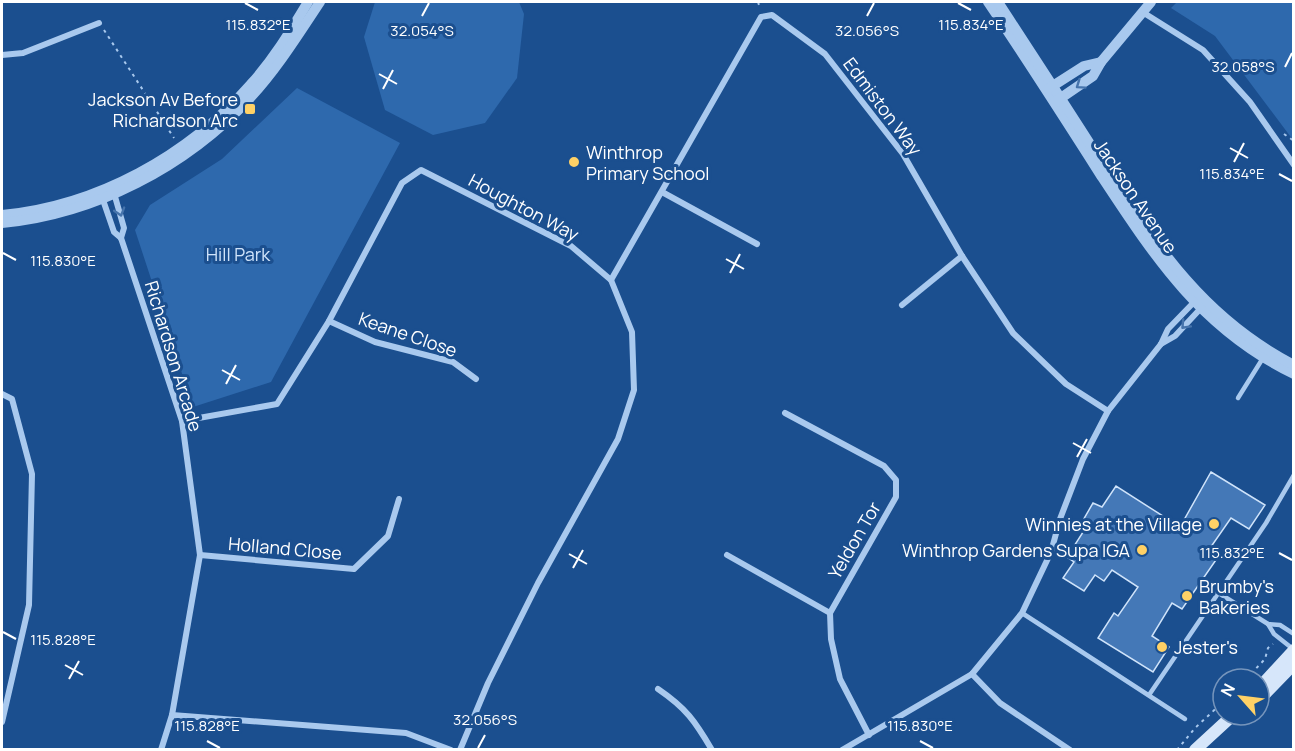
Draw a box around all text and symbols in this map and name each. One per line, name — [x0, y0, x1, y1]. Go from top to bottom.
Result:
text: 115.832°E — [225, 14, 291, 35]
text: 115.834°E — [938, 14, 1004, 35]
text: 32.054°S — [390, 20, 454, 41]
text: 32.056°S — [835, 20, 899, 41]
street label: Edmiston Way — [838, 52, 928, 160]
text: 32.058°S — [1211, 56, 1275, 77]
one-way arrow — [1076, 78, 1087, 89]
place label: Jackson Av Before Richardson Arc — [88, 87, 238, 132]
marker: Jackson Av Before Richardson Arc — [243, 102, 257, 116]
street label: Jackson Avenue — [1089, 134, 1183, 258]
place label: Winthrop Primary School — [586, 140, 710, 185]
marker: Winthrop Primary School — [567, 155, 581, 169]
text: 115.834°E — [1199, 163, 1265, 184]
street label: Houghton Way — [465, 168, 584, 246]
one-way arrow — [112, 206, 125, 217]
park label: Hill Park — [206, 242, 271, 266]
text: 115.830°E — [30, 250, 96, 271]
street label: Richardson Arcade — [140, 278, 208, 434]
street label: Keane Close — [356, 306, 460, 362]
one-way arrow — [1181, 319, 1192, 329]
street label: Yeldon Tor — [822, 497, 886, 583]
place label: Winnies at the Village — [1025, 512, 1202, 536]
marker: Winnies at the Village — [1207, 517, 1221, 531]
street label: Holland Close — [227, 531, 343, 565]
place label: Winthrop Gardens Supa IGA — [902, 538, 1131, 562]
text: 115.832°E — [1199, 542, 1265, 563]
marker: Winthrop Gardens Supa IGA — [1135, 543, 1149, 557]
place label: Brumby's Bakeries — [1199, 574, 1274, 619]
marker: Brumby's Bakeries — [1180, 589, 1194, 603]
text: 115.828°E — [30, 629, 96, 650]
place label: Jester's — [1174, 635, 1238, 659]
marker: Jester's — [1155, 640, 1169, 654]
north arrow — [1211, 667, 1271, 727]
text: N — [1215, 680, 1240, 700]
text: 32.056°S — [453, 709, 517, 730]
text: 115.828°E — [174, 715, 240, 736]
text: 115.830°E — [887, 715, 953, 736]

